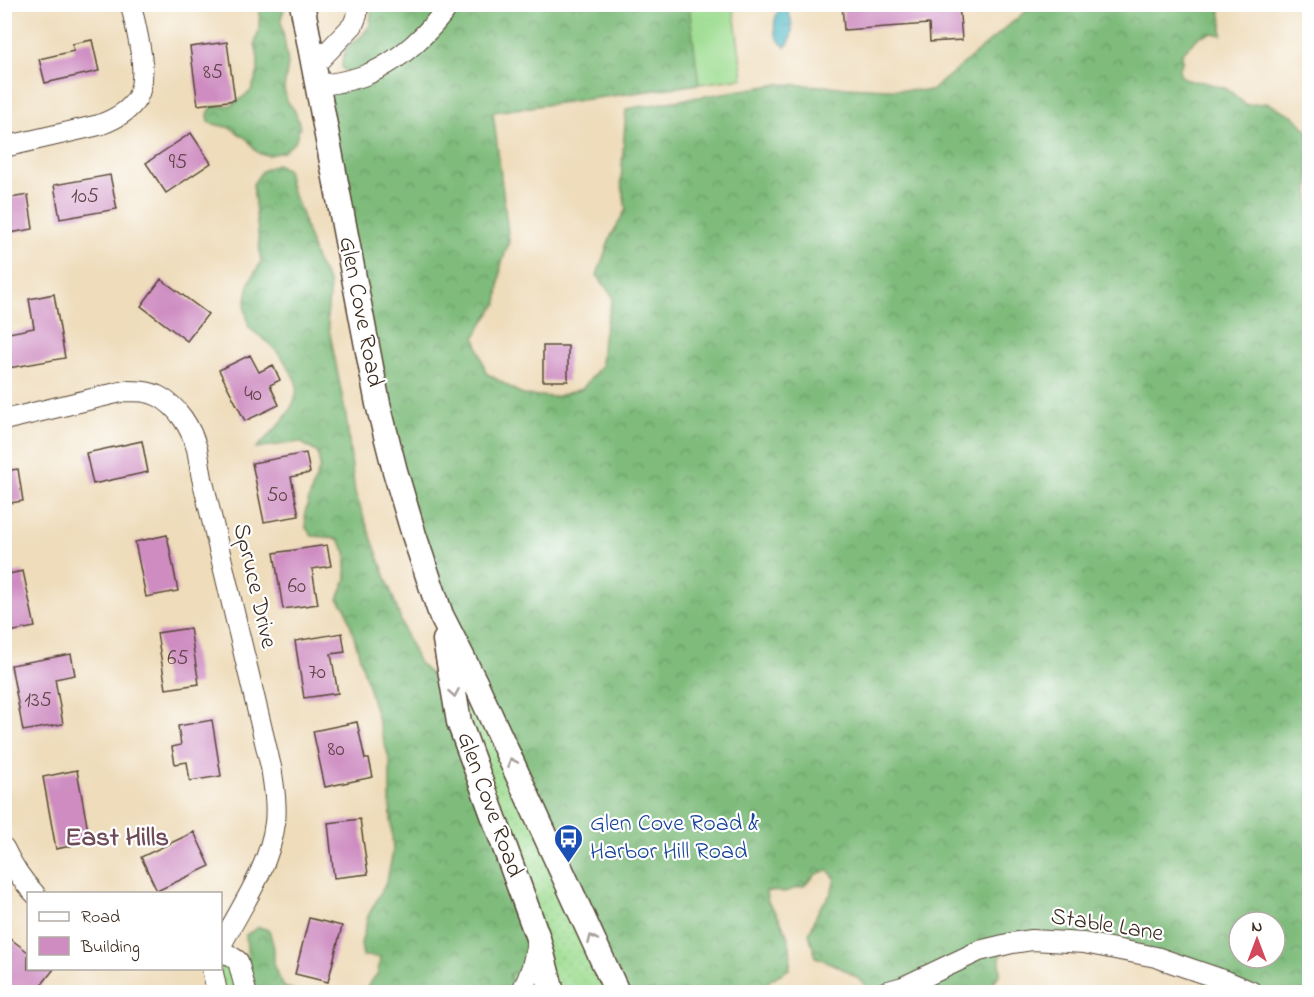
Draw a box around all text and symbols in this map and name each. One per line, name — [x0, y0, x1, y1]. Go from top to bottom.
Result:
house number: 85 — [203, 58, 223, 88]
house number: 95 — [169, 148, 187, 178]
house number: 105 — [71, 182, 99, 212]
street label: Glen Cove Road — [328, 234, 392, 391]
house number: 40 — [244, 380, 262, 410]
house number: 50 — [266, 481, 288, 511]
street label: Spruce Drive — [223, 520, 285, 652]
house number: 60 — [288, 572, 306, 602]
house number: 65 — [167, 644, 189, 674]
house number: 70 — [308, 658, 326, 688]
house number: 135 — [24, 686, 52, 716]
one-way arrow — [447, 688, 460, 698]
street label: Glen Cove Road — [447, 727, 532, 883]
house number: 80 — [328, 735, 344, 765]
one-way arrow — [507, 757, 519, 768]
place label: Glen Cove Road & Harbor Hill Road — [590, 807, 759, 870]
district label: East Hills — [65, 819, 169, 858]
bus stop icon: Glen Cove Road & Harbor Hill Road — [553, 822, 585, 864]
legend — [27, 892, 222, 970]
street label: Stable Lane — [1048, 900, 1166, 952]
text: Road — [81, 905, 120, 931]
north arrow — [1227, 910, 1287, 970]
text: N — [1252, 915, 1263, 939]
text: Building — [80, 935, 140, 962]
one-way arrow — [588, 935, 600, 946]

